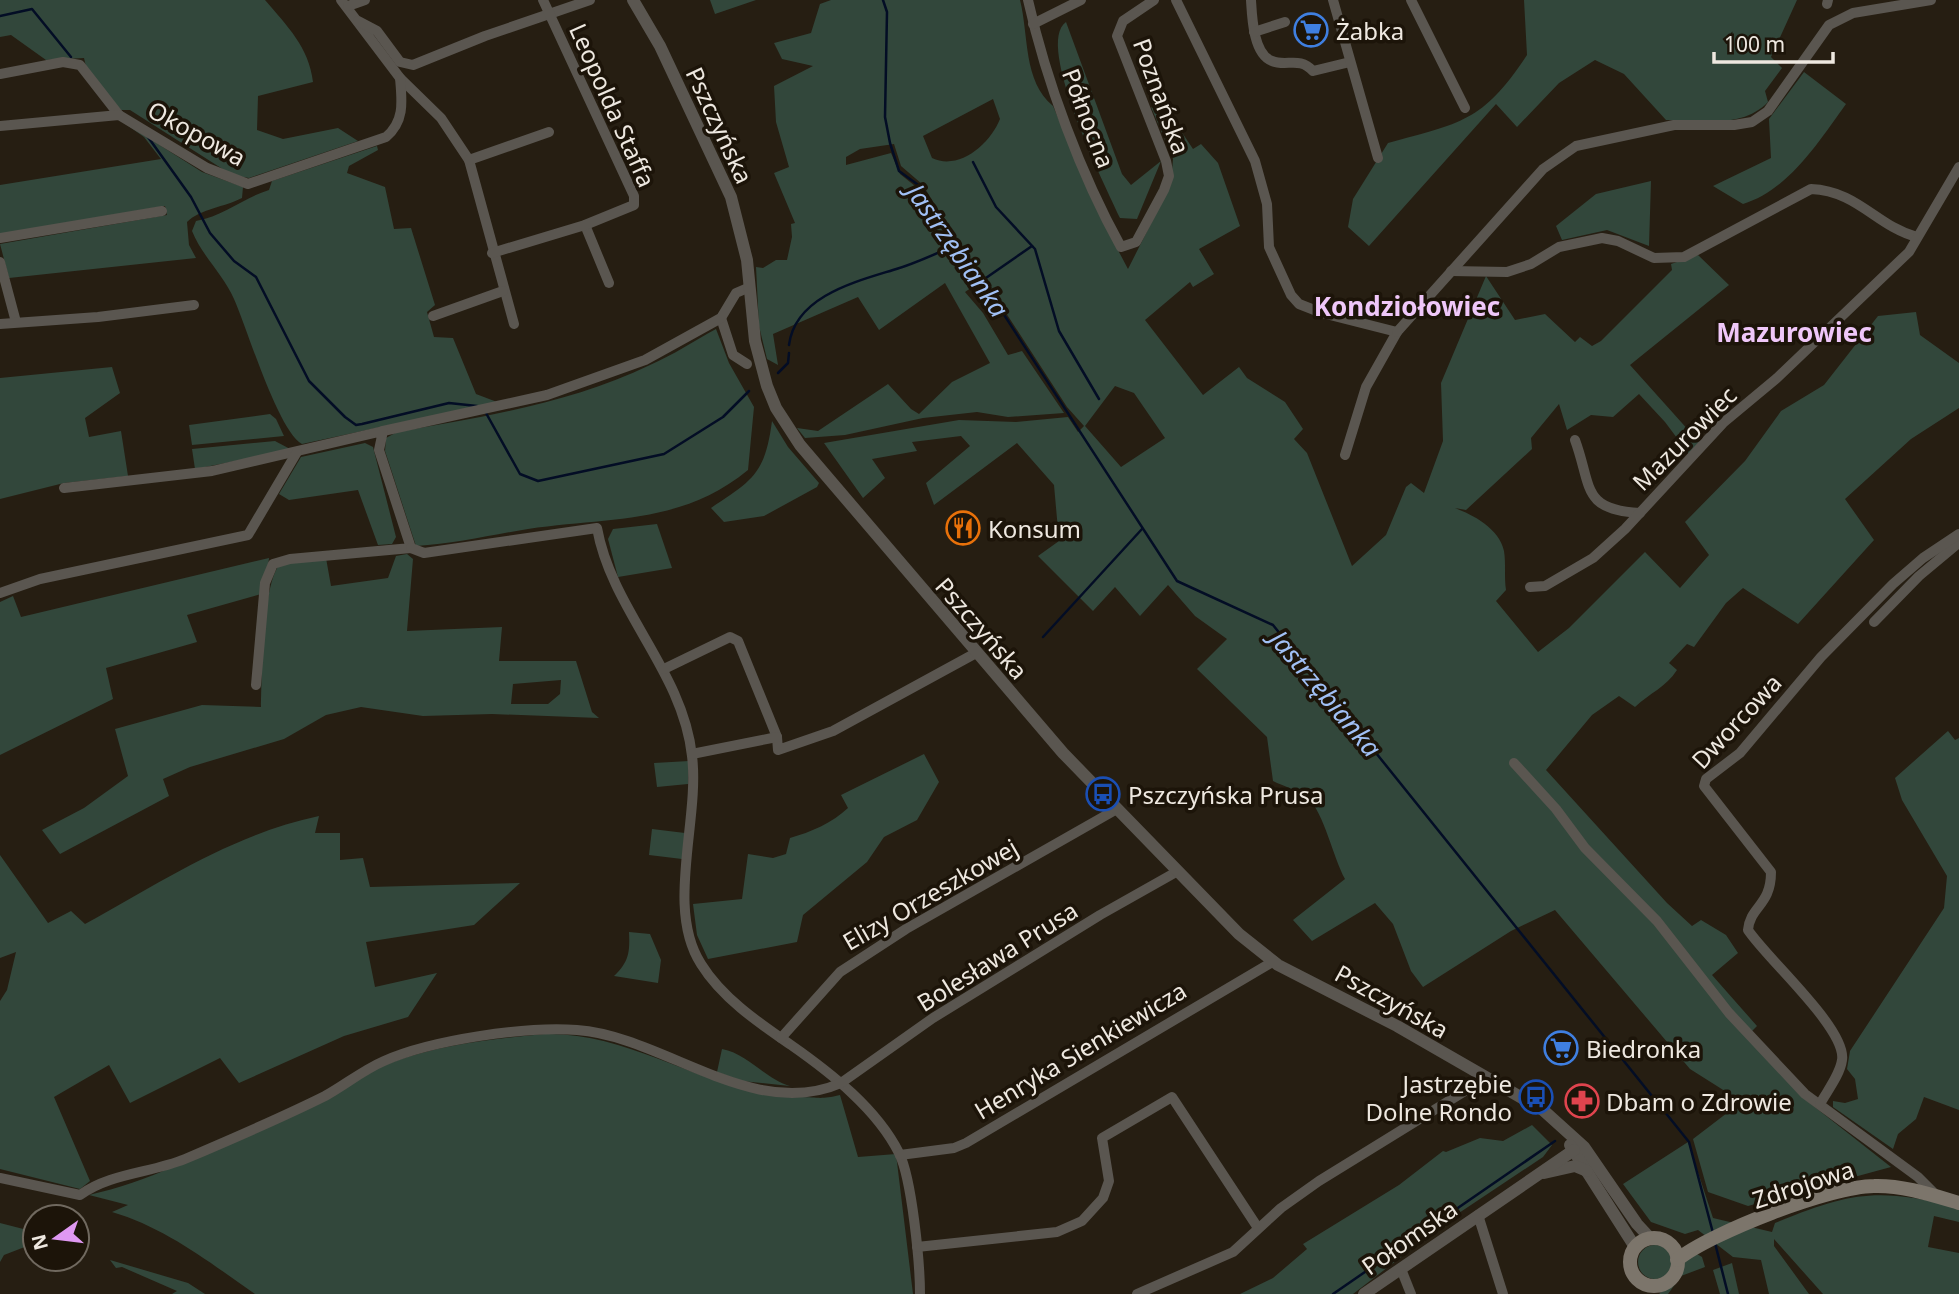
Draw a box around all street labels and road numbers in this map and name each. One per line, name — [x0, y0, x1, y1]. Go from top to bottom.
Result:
street label: Leopolda Staffa — [562, 18, 664, 192]
street label: Poznańska — [1126, 34, 1198, 158]
street label: Pszczyńska — [679, 61, 761, 189]
street label: Północna — [1055, 63, 1123, 173]
street label: Okopowa — [142, 93, 252, 173]
street label: Mazurowiec — [1625, 379, 1743, 497]
street label: Pszczyńska — [929, 570, 1035, 686]
street label: Dworcowa — [1684, 667, 1788, 775]
street label: Elizy Orzeszkowej — [836, 830, 1024, 958]
street label: Bolesława Prusa — [910, 893, 1084, 1019]
street label: Pszczyńska — [1329, 956, 1455, 1046]
street label: Henryka Sienkiewicza — [968, 974, 1192, 1126]
street label: Zdrojowa — [1748, 1152, 1858, 1216]
street label: Połomska — [1354, 1192, 1464, 1282]

